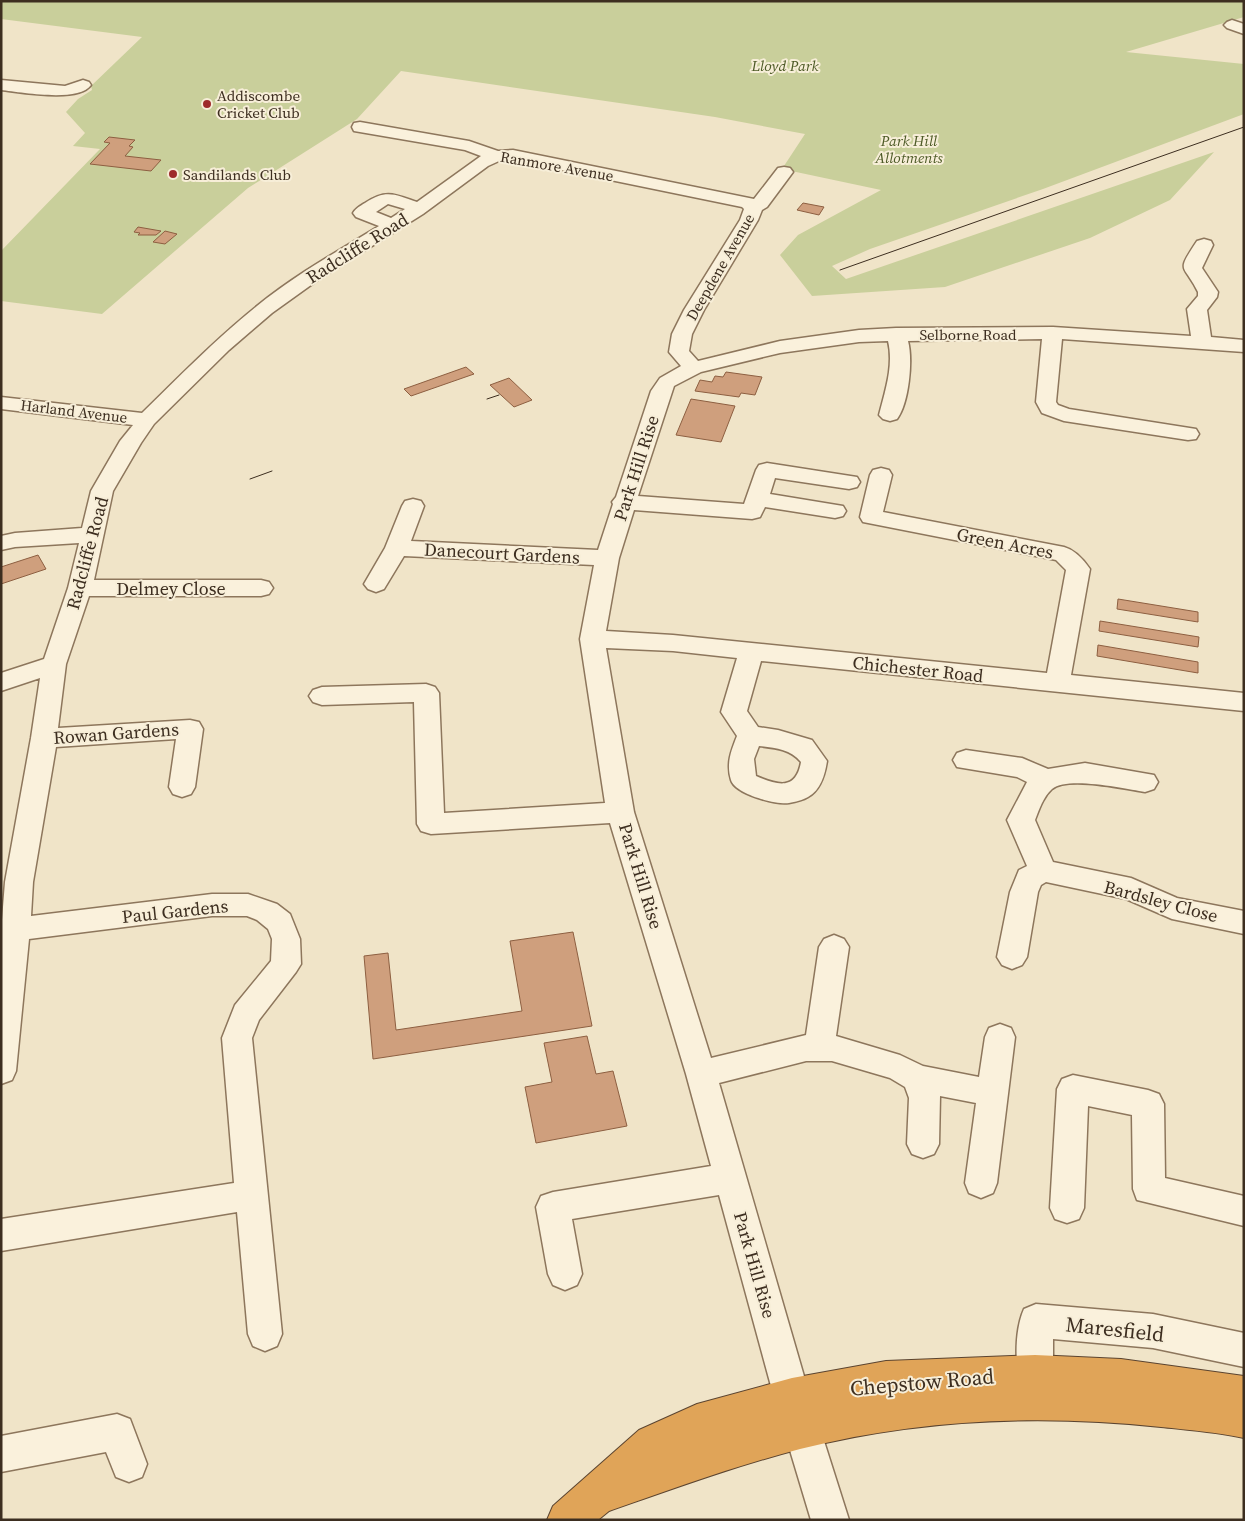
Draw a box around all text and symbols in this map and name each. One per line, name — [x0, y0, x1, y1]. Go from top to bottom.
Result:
park label: Lloyd Park — [750, 55, 819, 76]
place label: Addiscombe Cricket Club — [217, 85, 300, 123]
marker: Addiscombe Cricket Club — [201, 98, 213, 110]
park label: Park Hill Allotments — [874, 130, 943, 168]
street label: Ranmore Avenue — [499, 146, 616, 186]
place label: Sandilands Club — [183, 164, 291, 185]
marker: Sandilands Club — [167, 168, 179, 180]
street label: Radcliffe Road — [301, 207, 413, 289]
street label: Deepdene Avenue — [681, 209, 759, 324]
street label: Selborne Road — [919, 324, 1017, 345]
street label: Harland Avenue — [19, 394, 129, 428]
street label: Park Hill Rise — [607, 412, 665, 524]
street label: Radcliffe Road — [60, 494, 114, 612]
street label: Green Acres — [955, 521, 1056, 565]
street label: Danecourt Gardens — [424, 536, 581, 570]
street label: Delmey Close — [116, 576, 226, 601]
street label: Chichester Road — [851, 650, 985, 688]
street label: Rowan Gardens — [52, 716, 180, 750]
street label: Park Hill Rise — [613, 820, 669, 932]
street label: Bardsley Close — [1101, 874, 1221, 928]
street label: Paul Gardens — [121, 893, 230, 929]
street label: Park Hill Rise — [728, 1209, 782, 1321]
street label: Maresfield — [1064, 1309, 1166, 1349]
street label: Chepstow Road — [849, 1361, 995, 1403]

